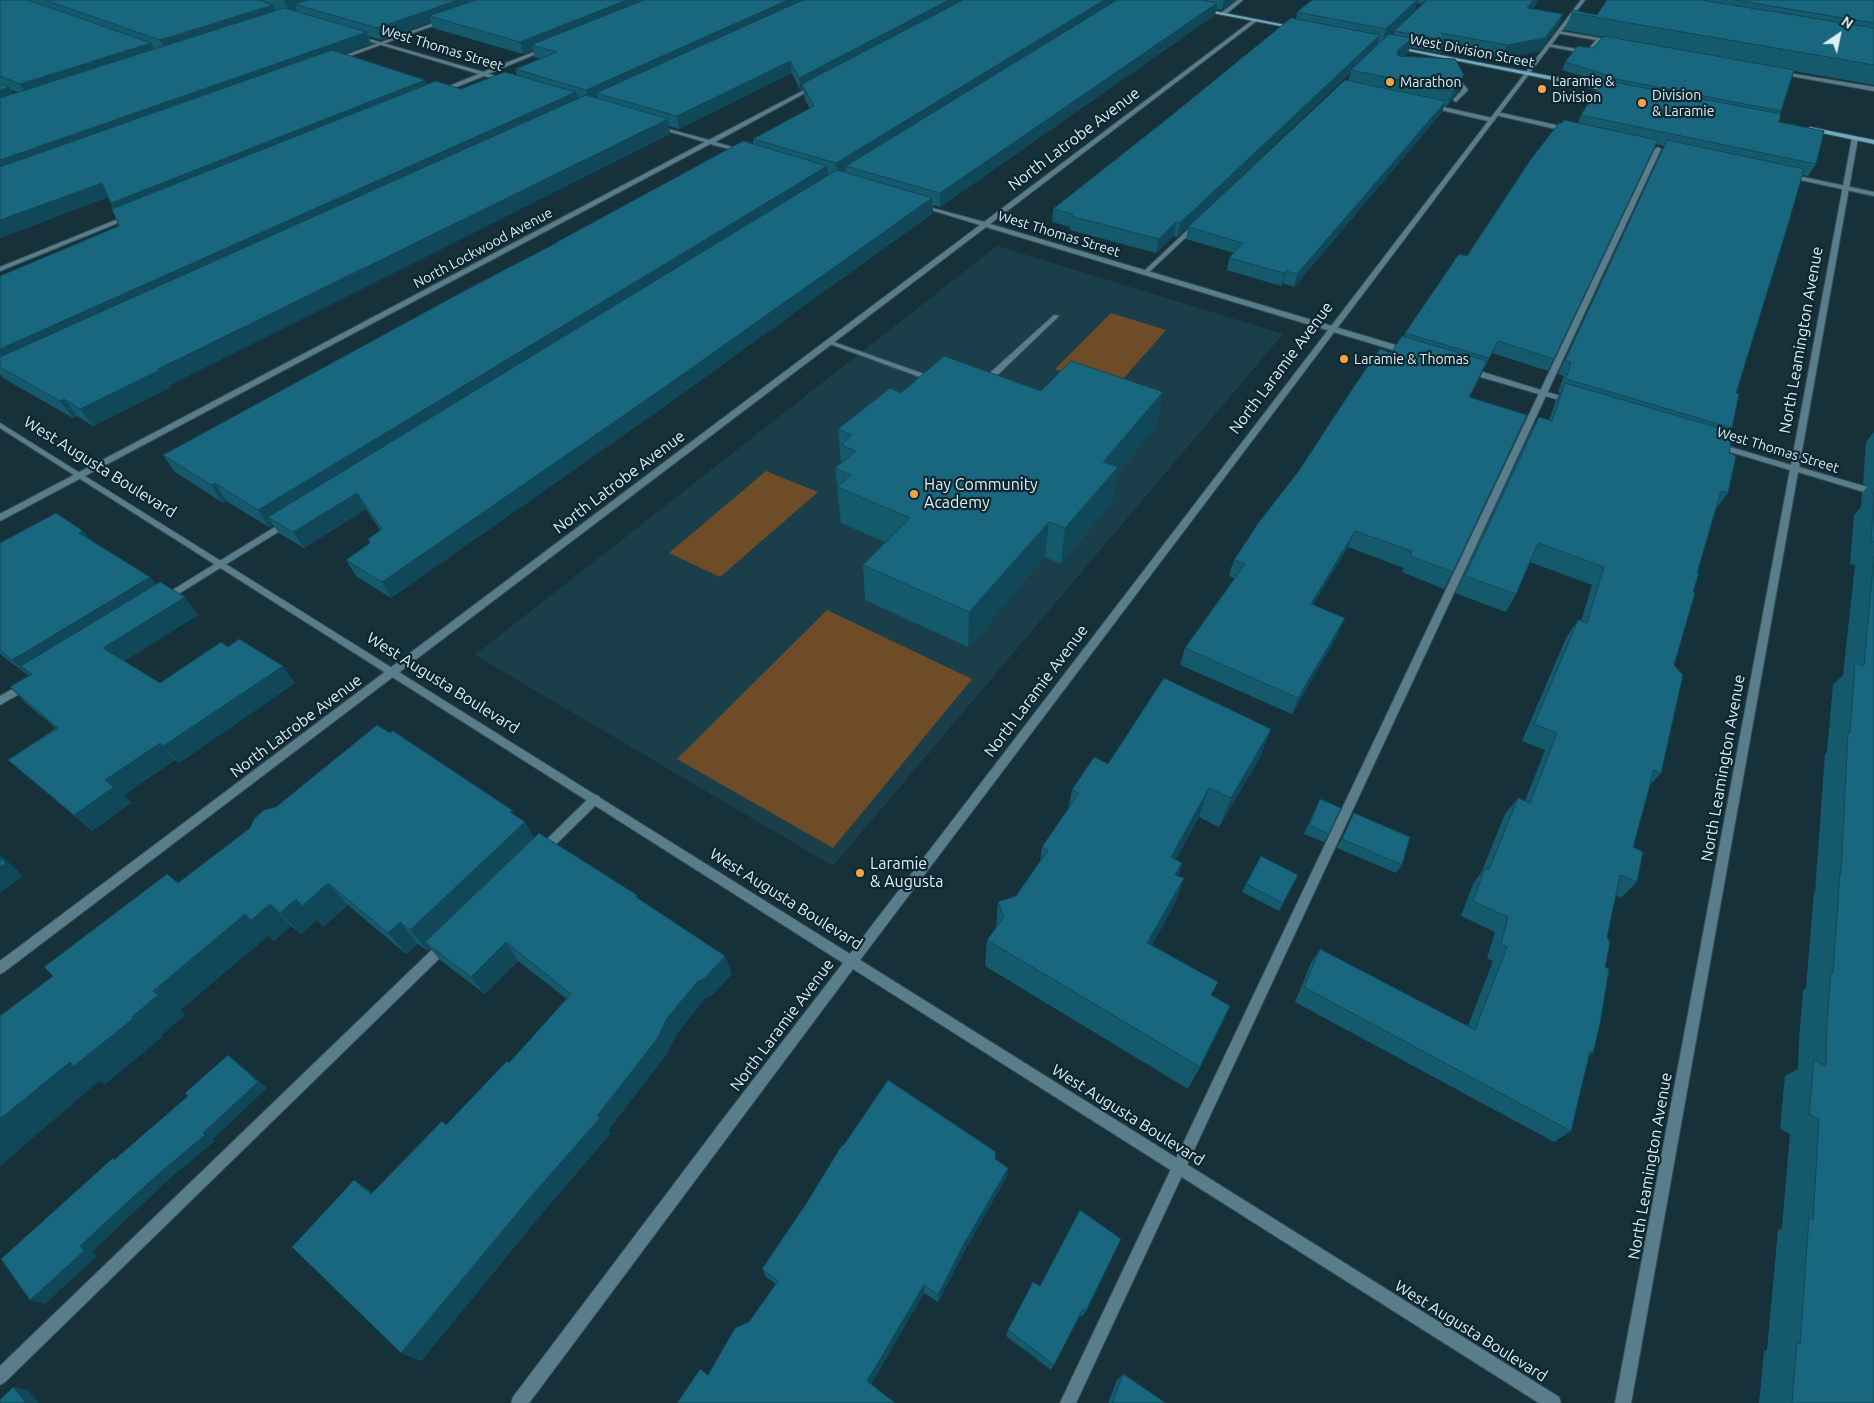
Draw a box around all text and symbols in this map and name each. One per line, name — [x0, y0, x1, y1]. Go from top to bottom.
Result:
north arrow — [1814, 10, 1864, 60]
text: N — [1839, 13, 1856, 32]
street label: West Thomas Street — [379, 21, 505, 75]
street label: West Division Street — [1408, 31, 1536, 71]
place label: Laramie & Division — [1552, 73, 1614, 105]
place label: Marathon — [1400, 74, 1462, 90]
marker: Marathon — [1384, 76, 1396, 88]
street label: North Latrobe Avenue — [1004, 83, 1144, 195]
marker: Laramie & Division — [1536, 83, 1548, 95]
place label: Division & Laramie — [1652, 87, 1714, 120]
marker: Division & Laramie — [1636, 97, 1648, 109]
street label: North Lockwood Avenue — [411, 204, 555, 292]
street label: West Thomas Street — [996, 207, 1122, 261]
street label: North Leamington Avenue — [1775, 245, 1827, 435]
street label: North Laramie Avenue — [1225, 298, 1337, 438]
place label: Laramie & Thomas — [1354, 351, 1469, 367]
marker: Laramie & Thomas — [1338, 353, 1350, 365]
street label: West Augusta Boulevard — [20, 412, 180, 522]
street label: West Thomas Street — [1715, 423, 1841, 477]
street label: North Latrobe Avenue — [549, 426, 689, 538]
place label: Hay Community Academy — [924, 475, 1038, 513]
marker: Hay Community Academy — [908, 488, 920, 500]
street label: North Laramie Avenue — [980, 621, 1092, 761]
street label: West Augusta Boulevard — [363, 628, 523, 738]
street label: North Latrobe Avenue — [226, 670, 366, 782]
street label: North Leamington Avenue — [1697, 673, 1749, 863]
street label: West Augusta Boulevard — [706, 844, 866, 954]
place label: Laramie & Augusta — [870, 854, 943, 892]
marker: Laramie & Augusta — [854, 867, 866, 879]
street label: North Laramie Avenue — [726, 955, 838, 1095]
street label: West Augusta Boulevard — [1048, 1060, 1208, 1170]
street label: North Leamington Avenue — [1624, 1071, 1676, 1261]
street label: West Augusta Boulevard — [1391, 1276, 1551, 1386]

